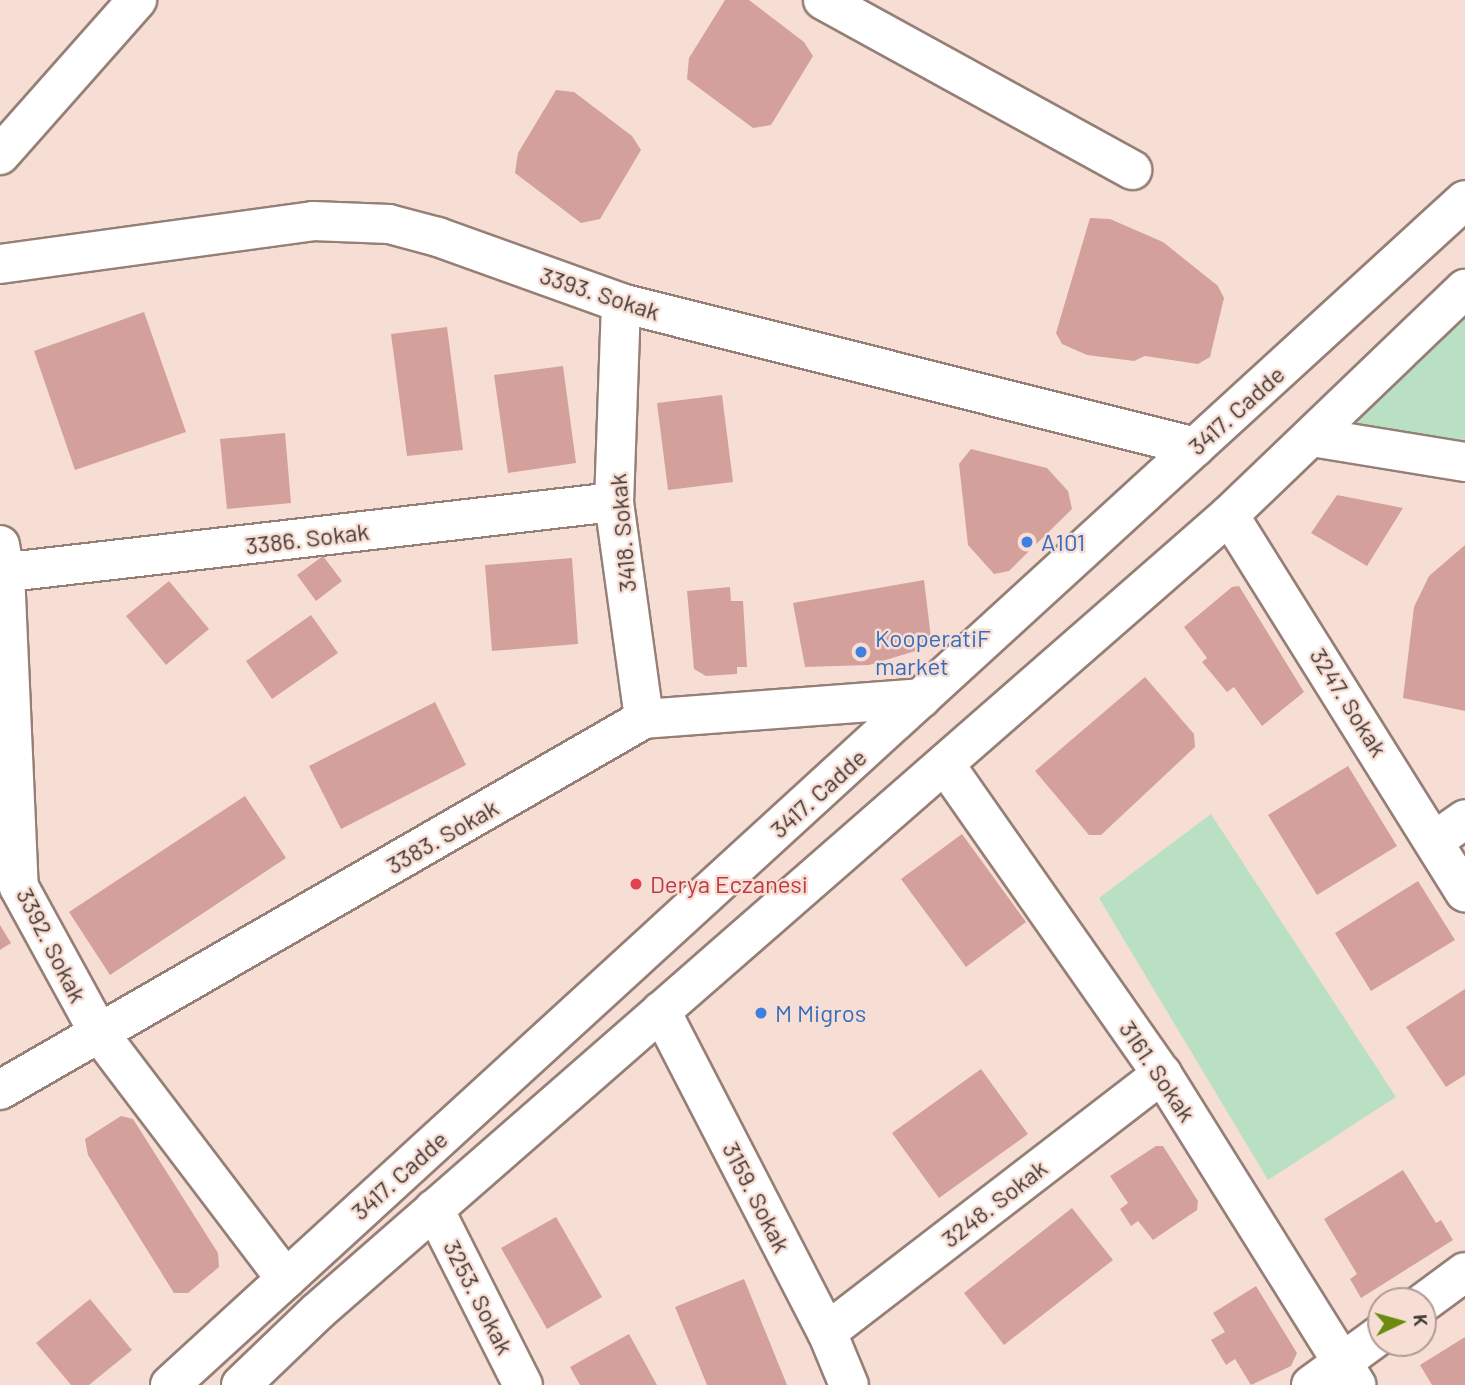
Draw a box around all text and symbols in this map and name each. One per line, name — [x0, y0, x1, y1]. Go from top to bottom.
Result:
street label: 3393. Sokak — [536, 260, 664, 326]
street label: 3417. Cadde — [1182, 359, 1290, 461]
street label: 3418. Sokak — [602, 472, 642, 594]
street label: 3386. Sokak — [244, 516, 370, 560]
place label: A101 — [1041, 528, 1085, 556]
marker: A101 — [1019, 534, 1035, 550]
place label: KooperatiF market — [875, 624, 991, 680]
street label: 3247. Sokak — [1304, 642, 1394, 762]
marker: KooperatiF market — [853, 644, 869, 660]
street label: 3417. Cadde — [764, 742, 872, 844]
street label: 3383. Sokak — [381, 792, 503, 880]
place label: Derya Eczanesi — [650, 870, 808, 898]
marker: Derya Eczanesi — [628, 876, 644, 892]
street label: 3392. Sokak — [11, 883, 93, 1007]
place label: M Migros — [775, 999, 866, 1027]
marker: M Migros — [753, 1005, 769, 1021]
street label: 3161. Sokak — [1114, 1015, 1202, 1127]
street label: 3417. Cadde — [345, 1124, 453, 1226]
street label: 3159. Sokak — [717, 1137, 797, 1257]
street label: 3248. Sokak — [936, 1153, 1052, 1253]
street label: 3253. Sokak — [438, 1235, 520, 1359]
north arrow — [1367, 1287, 1437, 1357]
text: K — [1409, 1313, 1433, 1327]

